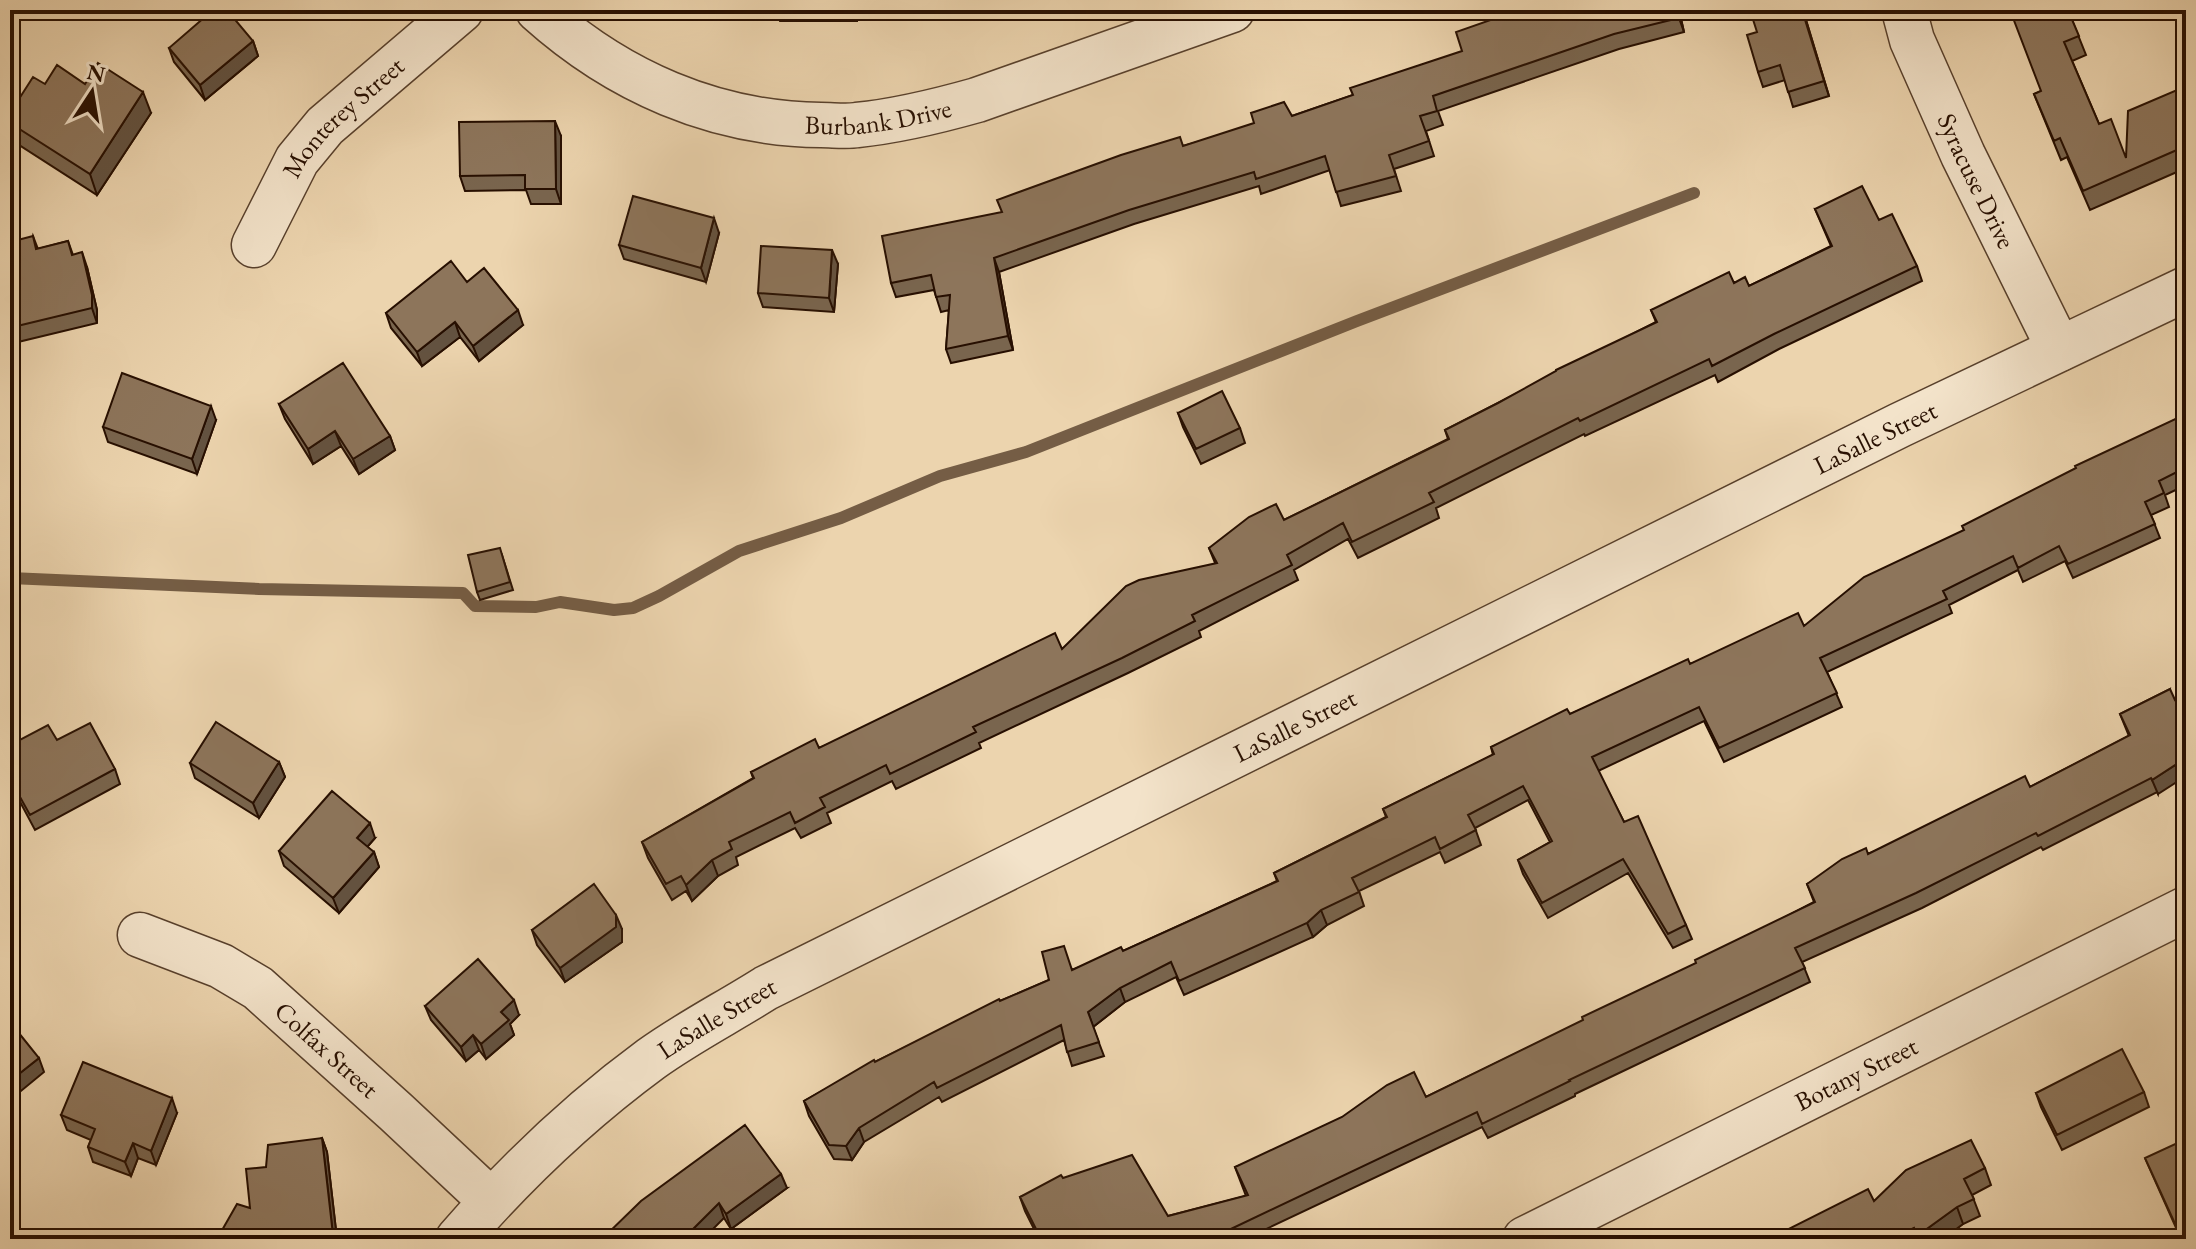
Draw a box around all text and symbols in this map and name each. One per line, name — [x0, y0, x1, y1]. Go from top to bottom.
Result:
street label: Monterey Street — [274, 49, 411, 183]
north arrow — [52, 52, 132, 132]
text: N — [84, 57, 108, 89]
street label: Burbank Drive — [804, 91, 955, 143]
street label: Syracuse Drive — [1930, 108, 2024, 254]
street label: LaSalle Street — [1808, 393, 1942, 482]
street label: LaSalle Street — [1228, 681, 1362, 770]
street label: LaSalle Street — [651, 969, 782, 1067]
street label: Colfax Street — [267, 994, 386, 1105]
street label: Botany Street — [1789, 1029, 1923, 1119]

